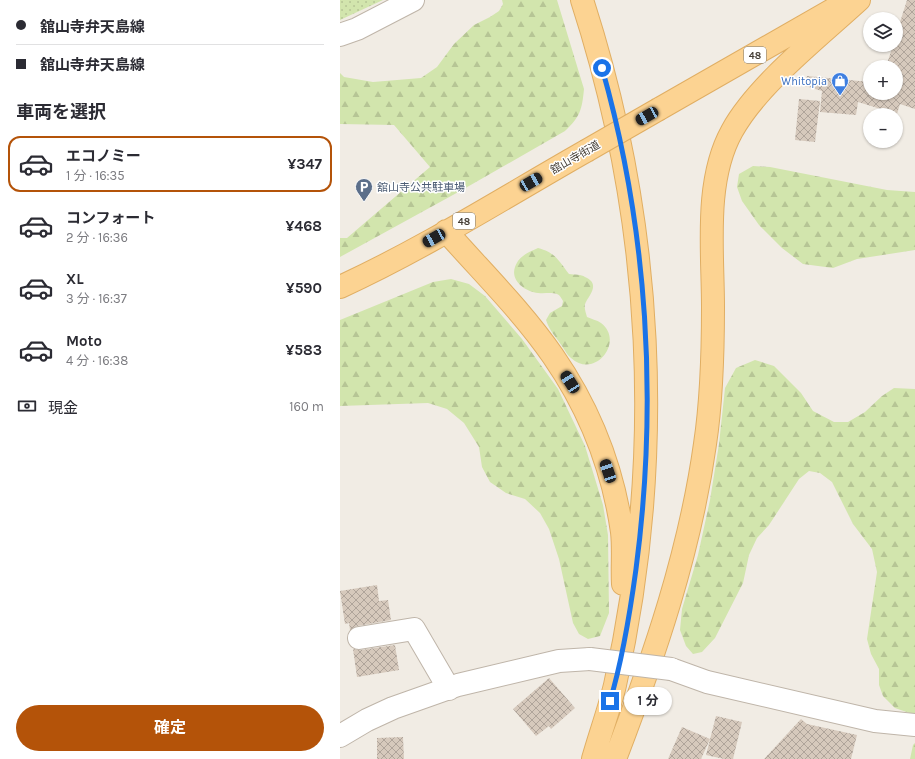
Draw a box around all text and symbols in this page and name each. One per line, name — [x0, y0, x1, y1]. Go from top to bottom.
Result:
map controls — [863, 12, 903, 148]
button: layers — [863, 12, 903, 52]
text: 舘山寺弁天島線 — [40, 18, 145, 36]
road number: 48 — [744, 47, 766, 63]
text: 舘山寺弁天島線 — [40, 56, 145, 74]
route start — [593, 59, 611, 77]
button: + — [863, 60, 903, 100]
shop icon: Whitopia — [830, 71, 850, 96]
place label: Whitopia — [781, 75, 827, 88]
text: 車両を選択 — [16, 101, 106, 123]
car — [634, 105, 660, 127]
button: − — [863, 108, 903, 148]
street label: 舘山寺街道 — [548, 138, 602, 177]
icon: car — [18, 146, 54, 182]
text: エコノミー — [66, 147, 141, 165]
text: ¥347 — [287, 155, 322, 173]
text: 1 分 · 16:35 — [66, 168, 125, 183]
car — [518, 171, 544, 193]
parking icon: 舘山寺公共駐車場 — [354, 177, 374, 202]
place label: 舘山寺公共駐車場 — [377, 181, 465, 194]
icon: car — [18, 208, 54, 244]
text: コンフォート — [66, 209, 156, 227]
road number: 48 — [453, 213, 475, 229]
text: ¥468 — [285, 217, 322, 235]
car — [421, 227, 447, 249]
text: 2 分 · 16:36 — [66, 230, 128, 245]
icon: car — [18, 270, 54, 306]
text: XL — [66, 270, 84, 288]
text: ¥590 — [286, 279, 322, 297]
text: 3 分 · 16:37 — [66, 291, 127, 306]
icon: car — [18, 332, 54, 368]
text: Moto — [66, 332, 102, 350]
text: ¥583 — [285, 341, 322, 359]
text: 4 分 · 16:38 — [66, 353, 128, 368]
car — [558, 369, 582, 395]
icon: cash — [16, 395, 38, 417]
text: 現金 — [48, 399, 78, 417]
text: 160 m — [289, 399, 324, 414]
car — [598, 458, 618, 484]
callout: 1 分 — [624, 687, 672, 715]
route end — [601, 692, 619, 710]
text: 1 分 — [638, 693, 658, 708]
button: 確定 — [16, 705, 324, 751]

